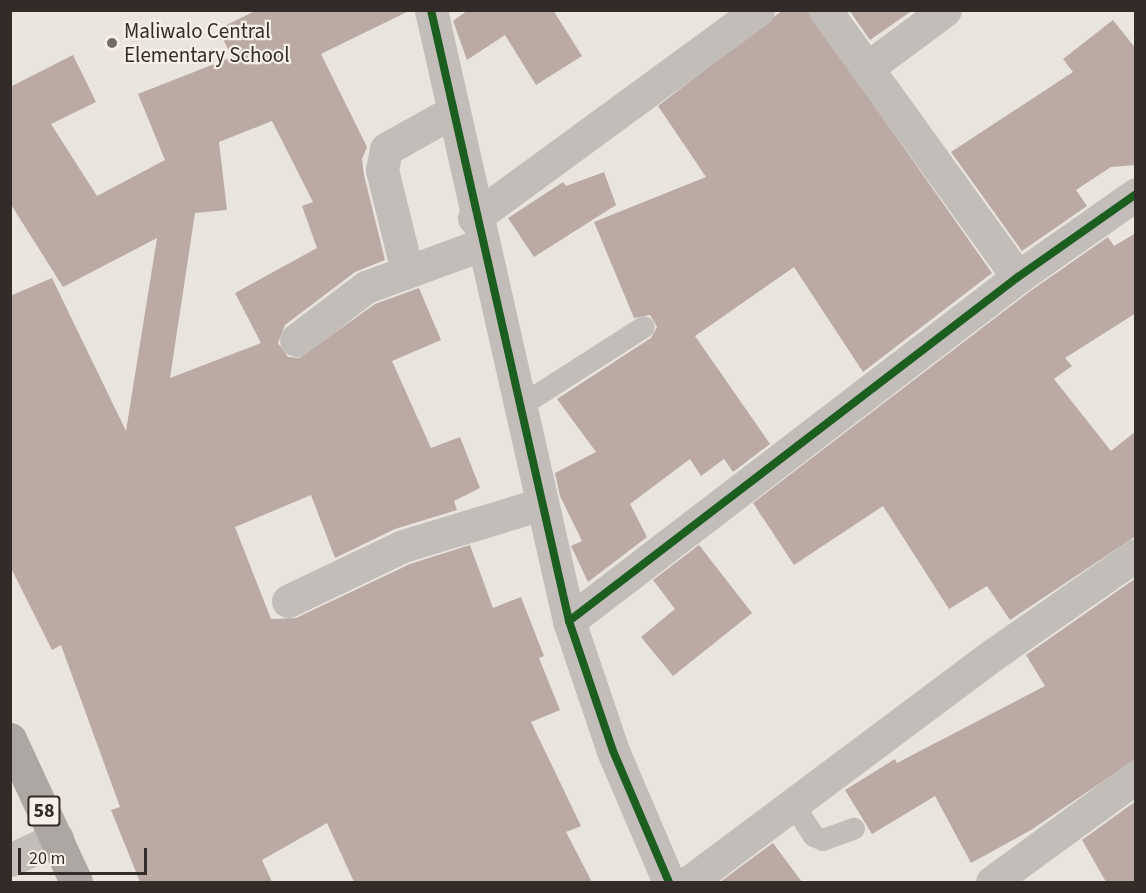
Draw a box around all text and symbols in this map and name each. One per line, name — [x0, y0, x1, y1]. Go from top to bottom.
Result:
place label: Maliwalo Central Elementary School — [124, 18, 290, 68]
marker: Maliwalo Central Elementary School — [105, 36, 119, 50]
road number: 58 — [26, 794, 62, 828]
scale bar — [21, 836, 150, 874]
text: 20 m — [29, 846, 65, 871]

